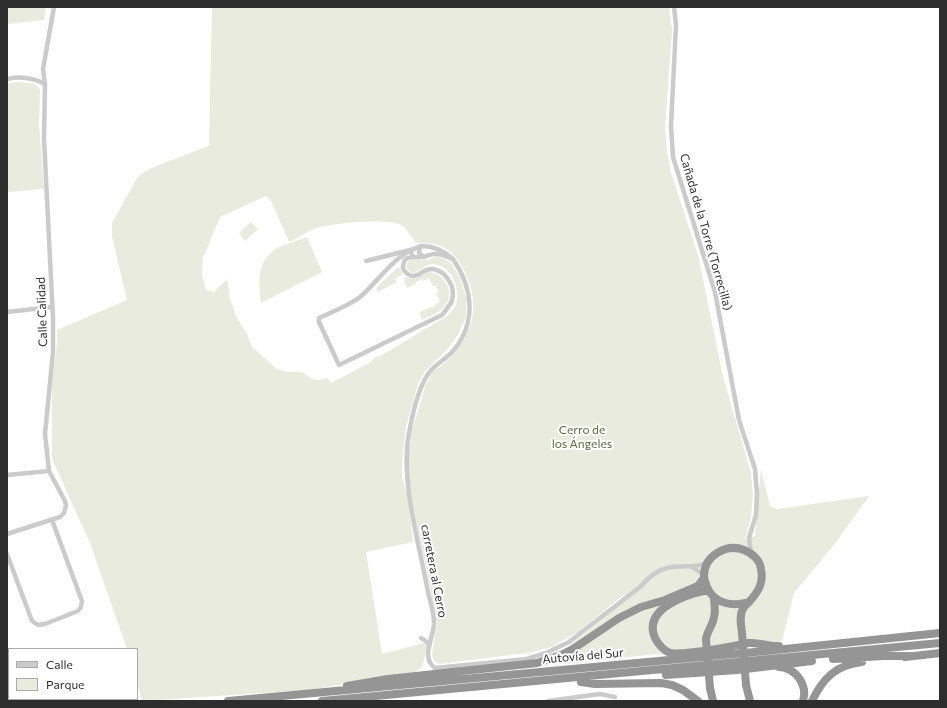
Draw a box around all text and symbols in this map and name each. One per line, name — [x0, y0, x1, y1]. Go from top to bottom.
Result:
street label: Cañada de la Torre (Torrecilla) — [677, 152, 735, 312]
street label: Calle Calidad — [34, 277, 50, 347]
park label: Cerro de los Ángeles — [552, 423, 612, 451]
street label: carretera al Cerro — [418, 523, 450, 619]
street label: Autovía del Sur — [542, 645, 624, 667]
legend — [8, 648, 138, 700]
text: Calle — [46, 657, 73, 671]
text: Parque — [46, 677, 84, 691]

